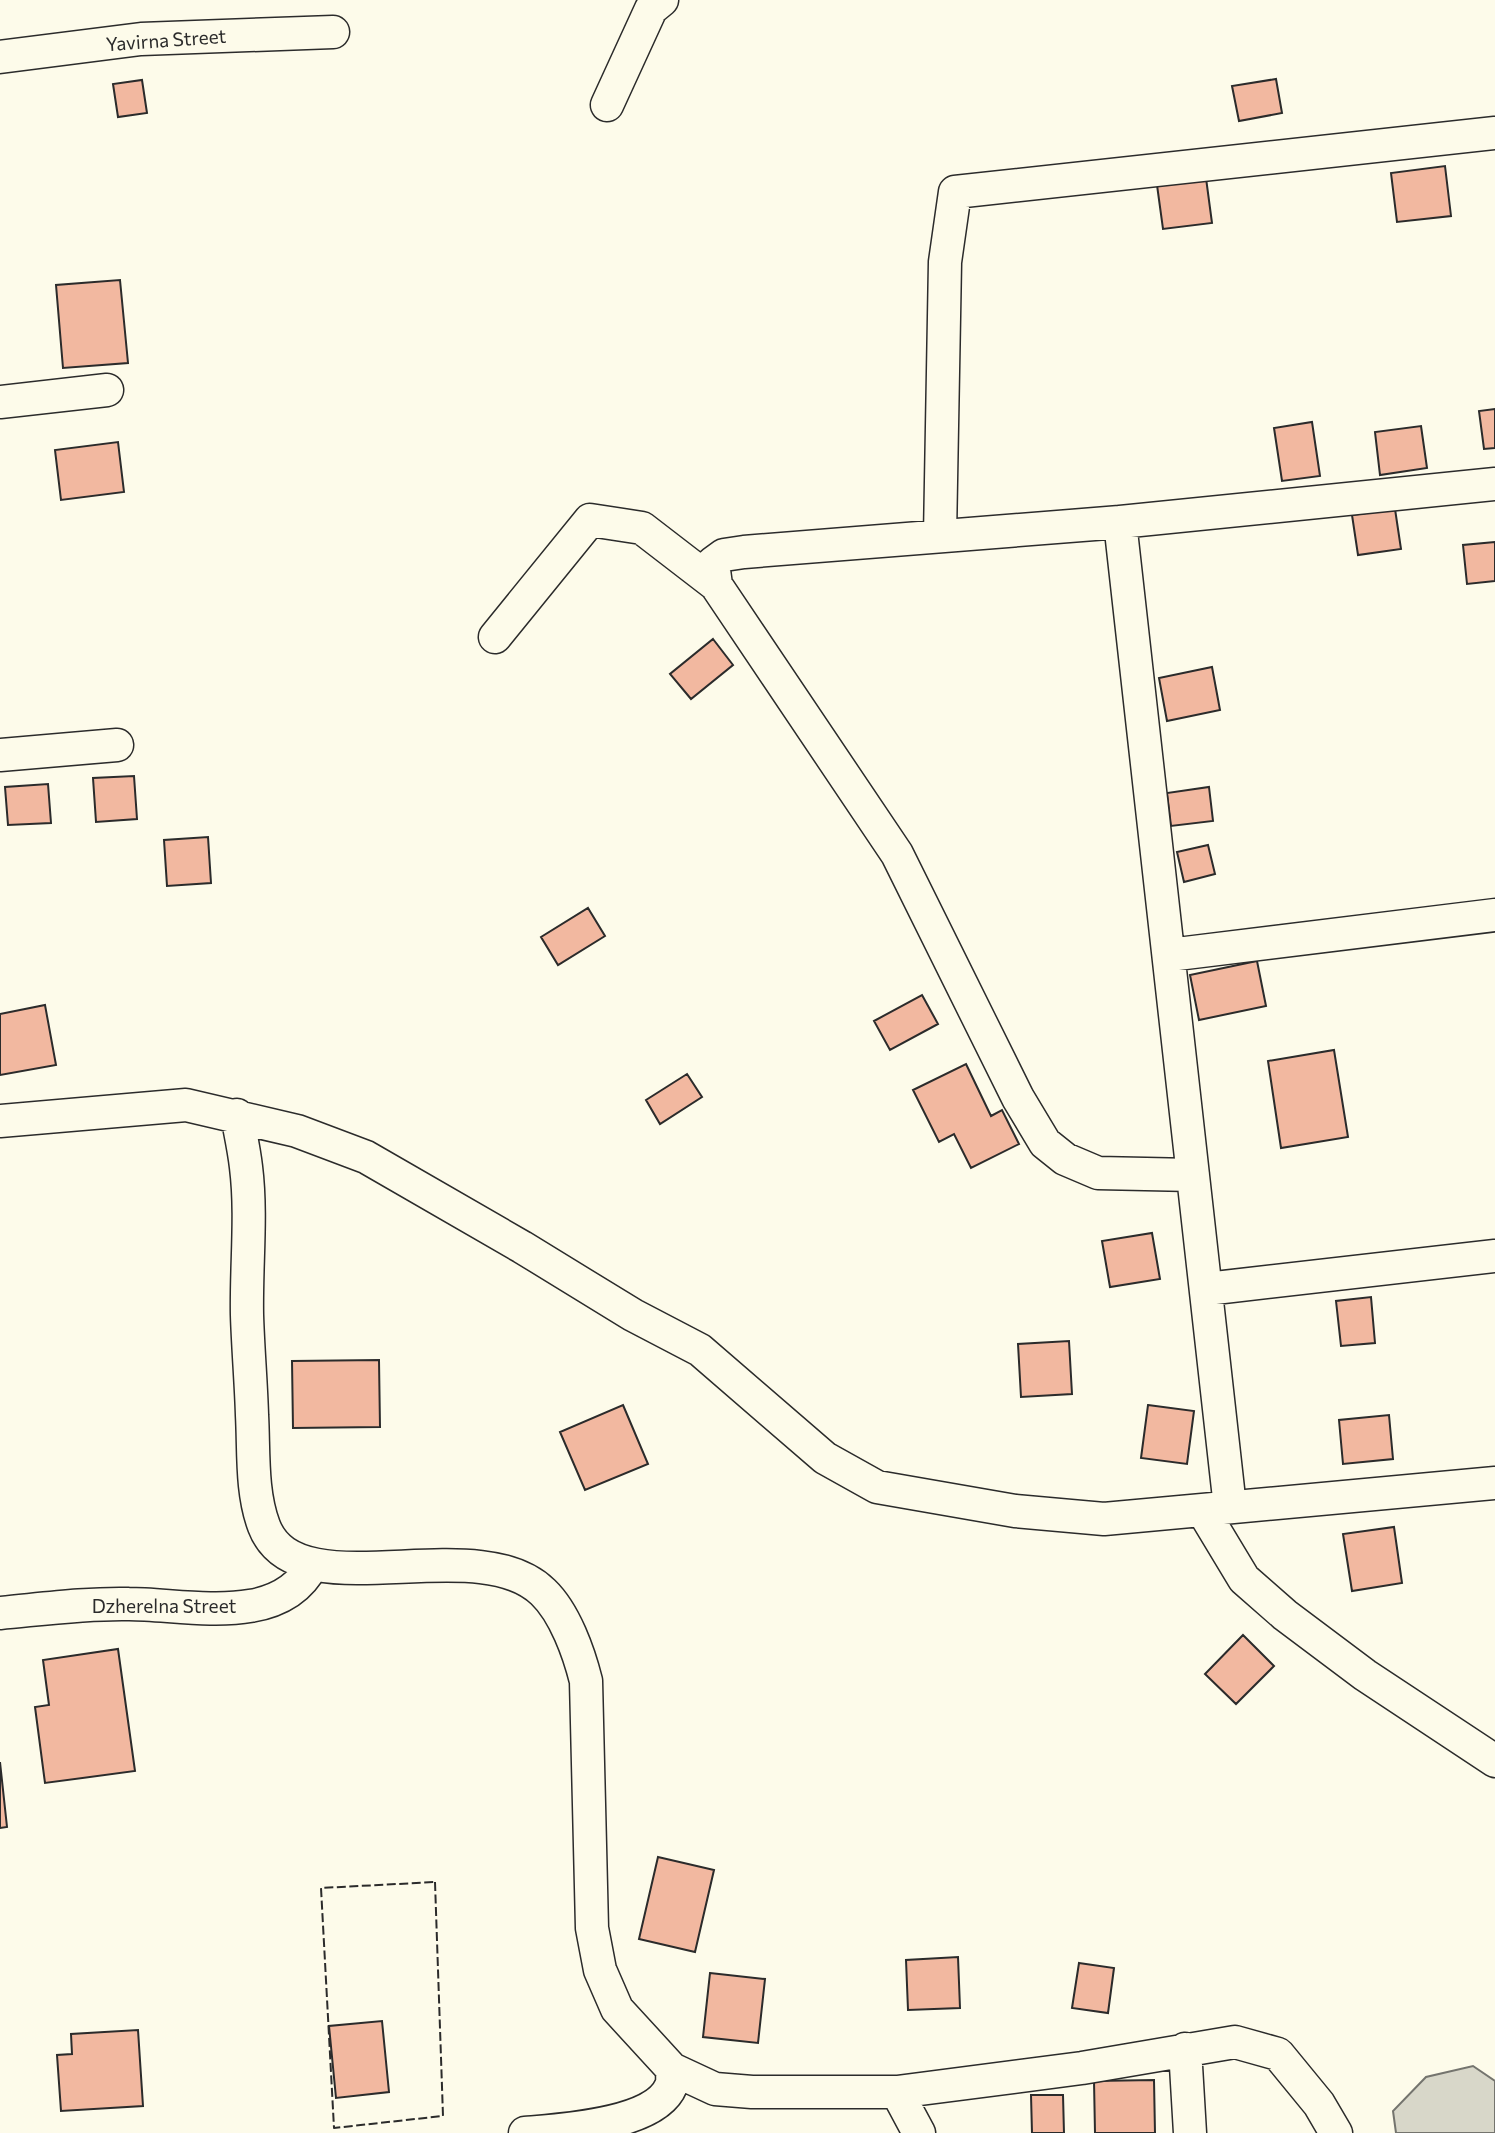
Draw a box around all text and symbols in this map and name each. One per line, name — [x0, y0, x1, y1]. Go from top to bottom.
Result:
street label: Yavirna Street — [105, 24, 227, 55]
street label: Dzherelna Street — [92, 1594, 237, 1617]

